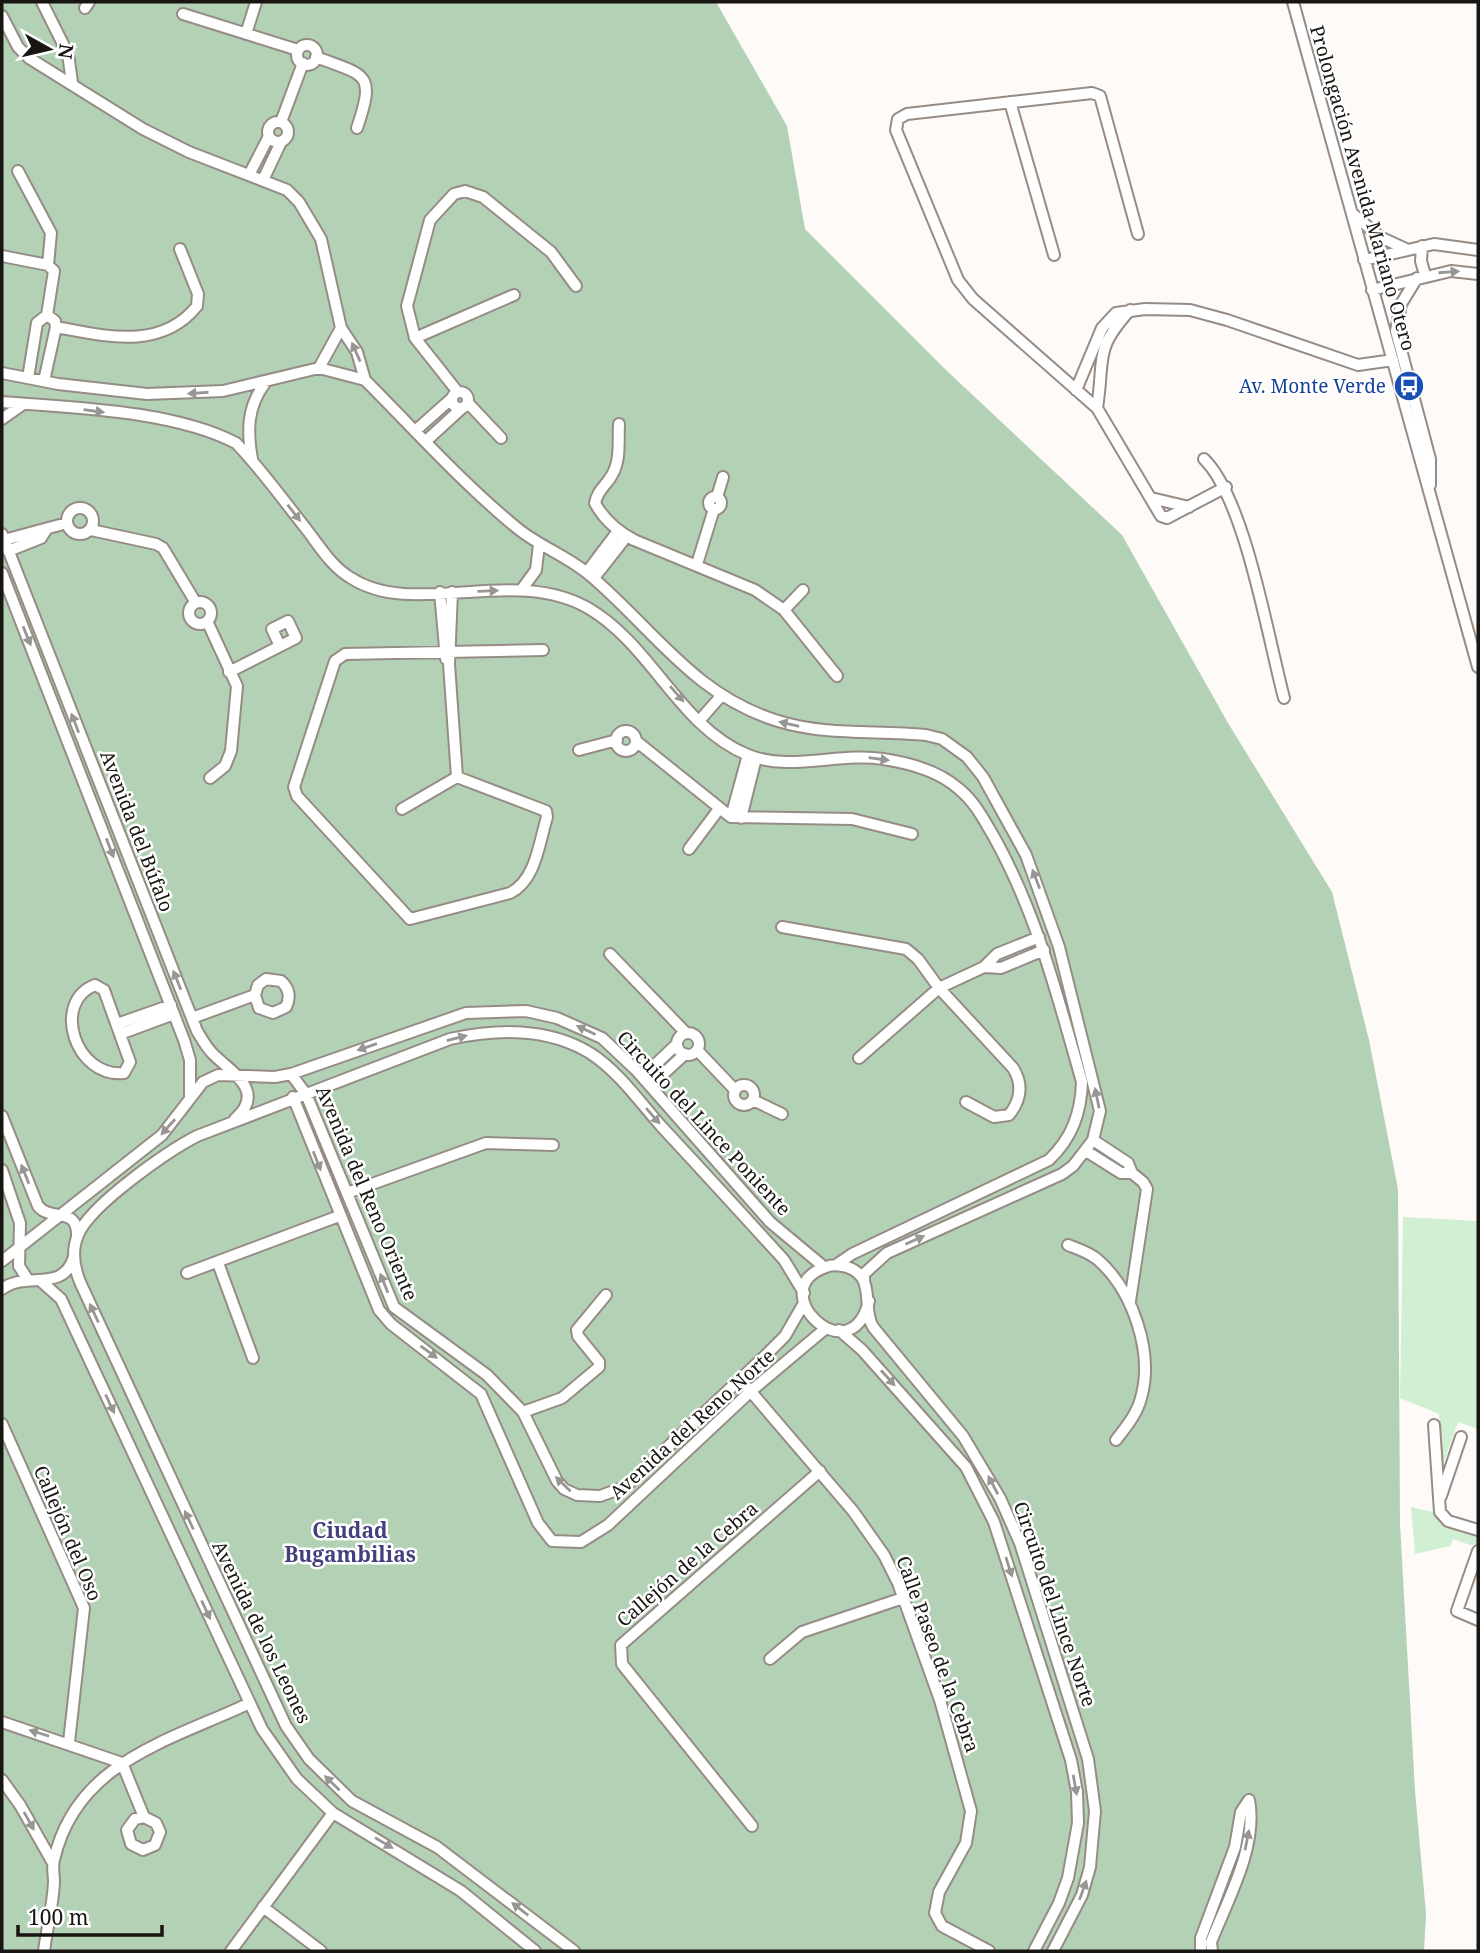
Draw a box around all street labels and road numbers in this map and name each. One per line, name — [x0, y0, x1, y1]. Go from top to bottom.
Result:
street label: Prolongación Avenida Mariano Otero — [1304, 22, 1422, 354]
street label: Avenida del Búfalo — [94, 747, 180, 915]
street label: Circuito del Lince Poniente — [611, 1025, 797, 1221]
street label: Avenida del Reno Oriente — [310, 1082, 424, 1304]
street label: Avenida del Reno Norte — [604, 1343, 780, 1505]
street label: Callejón del Oso — [28, 1461, 108, 1605]
street label: Callejón de la Cebra — [611, 1495, 763, 1633]
street label: Circuito del Lince Norte — [1008, 1498, 1102, 1710]
street label: Avenida de los Leones — [206, 1536, 318, 1728]
street label: Calle Paseo de la Cebra — [890, 1552, 986, 1756]

